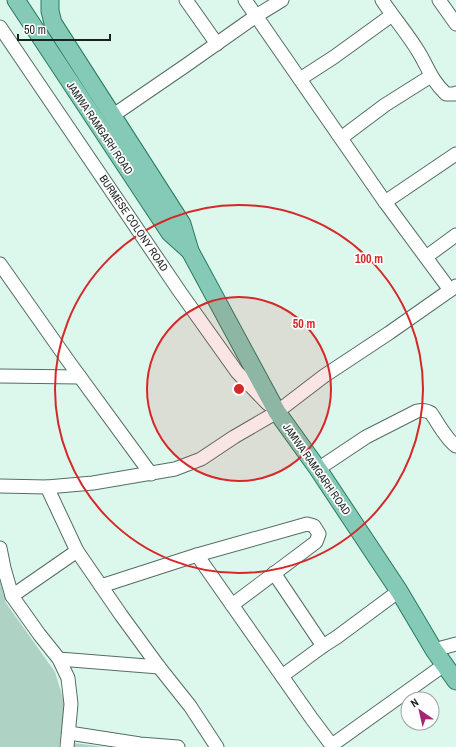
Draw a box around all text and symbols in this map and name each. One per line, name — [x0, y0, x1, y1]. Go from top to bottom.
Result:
scale bar — [18, 16, 110, 42]
text: 50 m — [24, 22, 46, 38]
street label: JAMWA RAMGARH ROAD — [64, 79, 136, 177]
street label: BURMESE COLONY ROAD — [96, 172, 172, 274]
text: 100 m — [355, 251, 383, 267]
text: 50 m — [293, 316, 315, 332]
centre of rings — [232, 382, 246, 396]
street label: JAMWA RAMGARH ROAD — [280, 420, 354, 518]
north arrow — [400, 691, 440, 731]
text: N — [408, 695, 421, 710]

